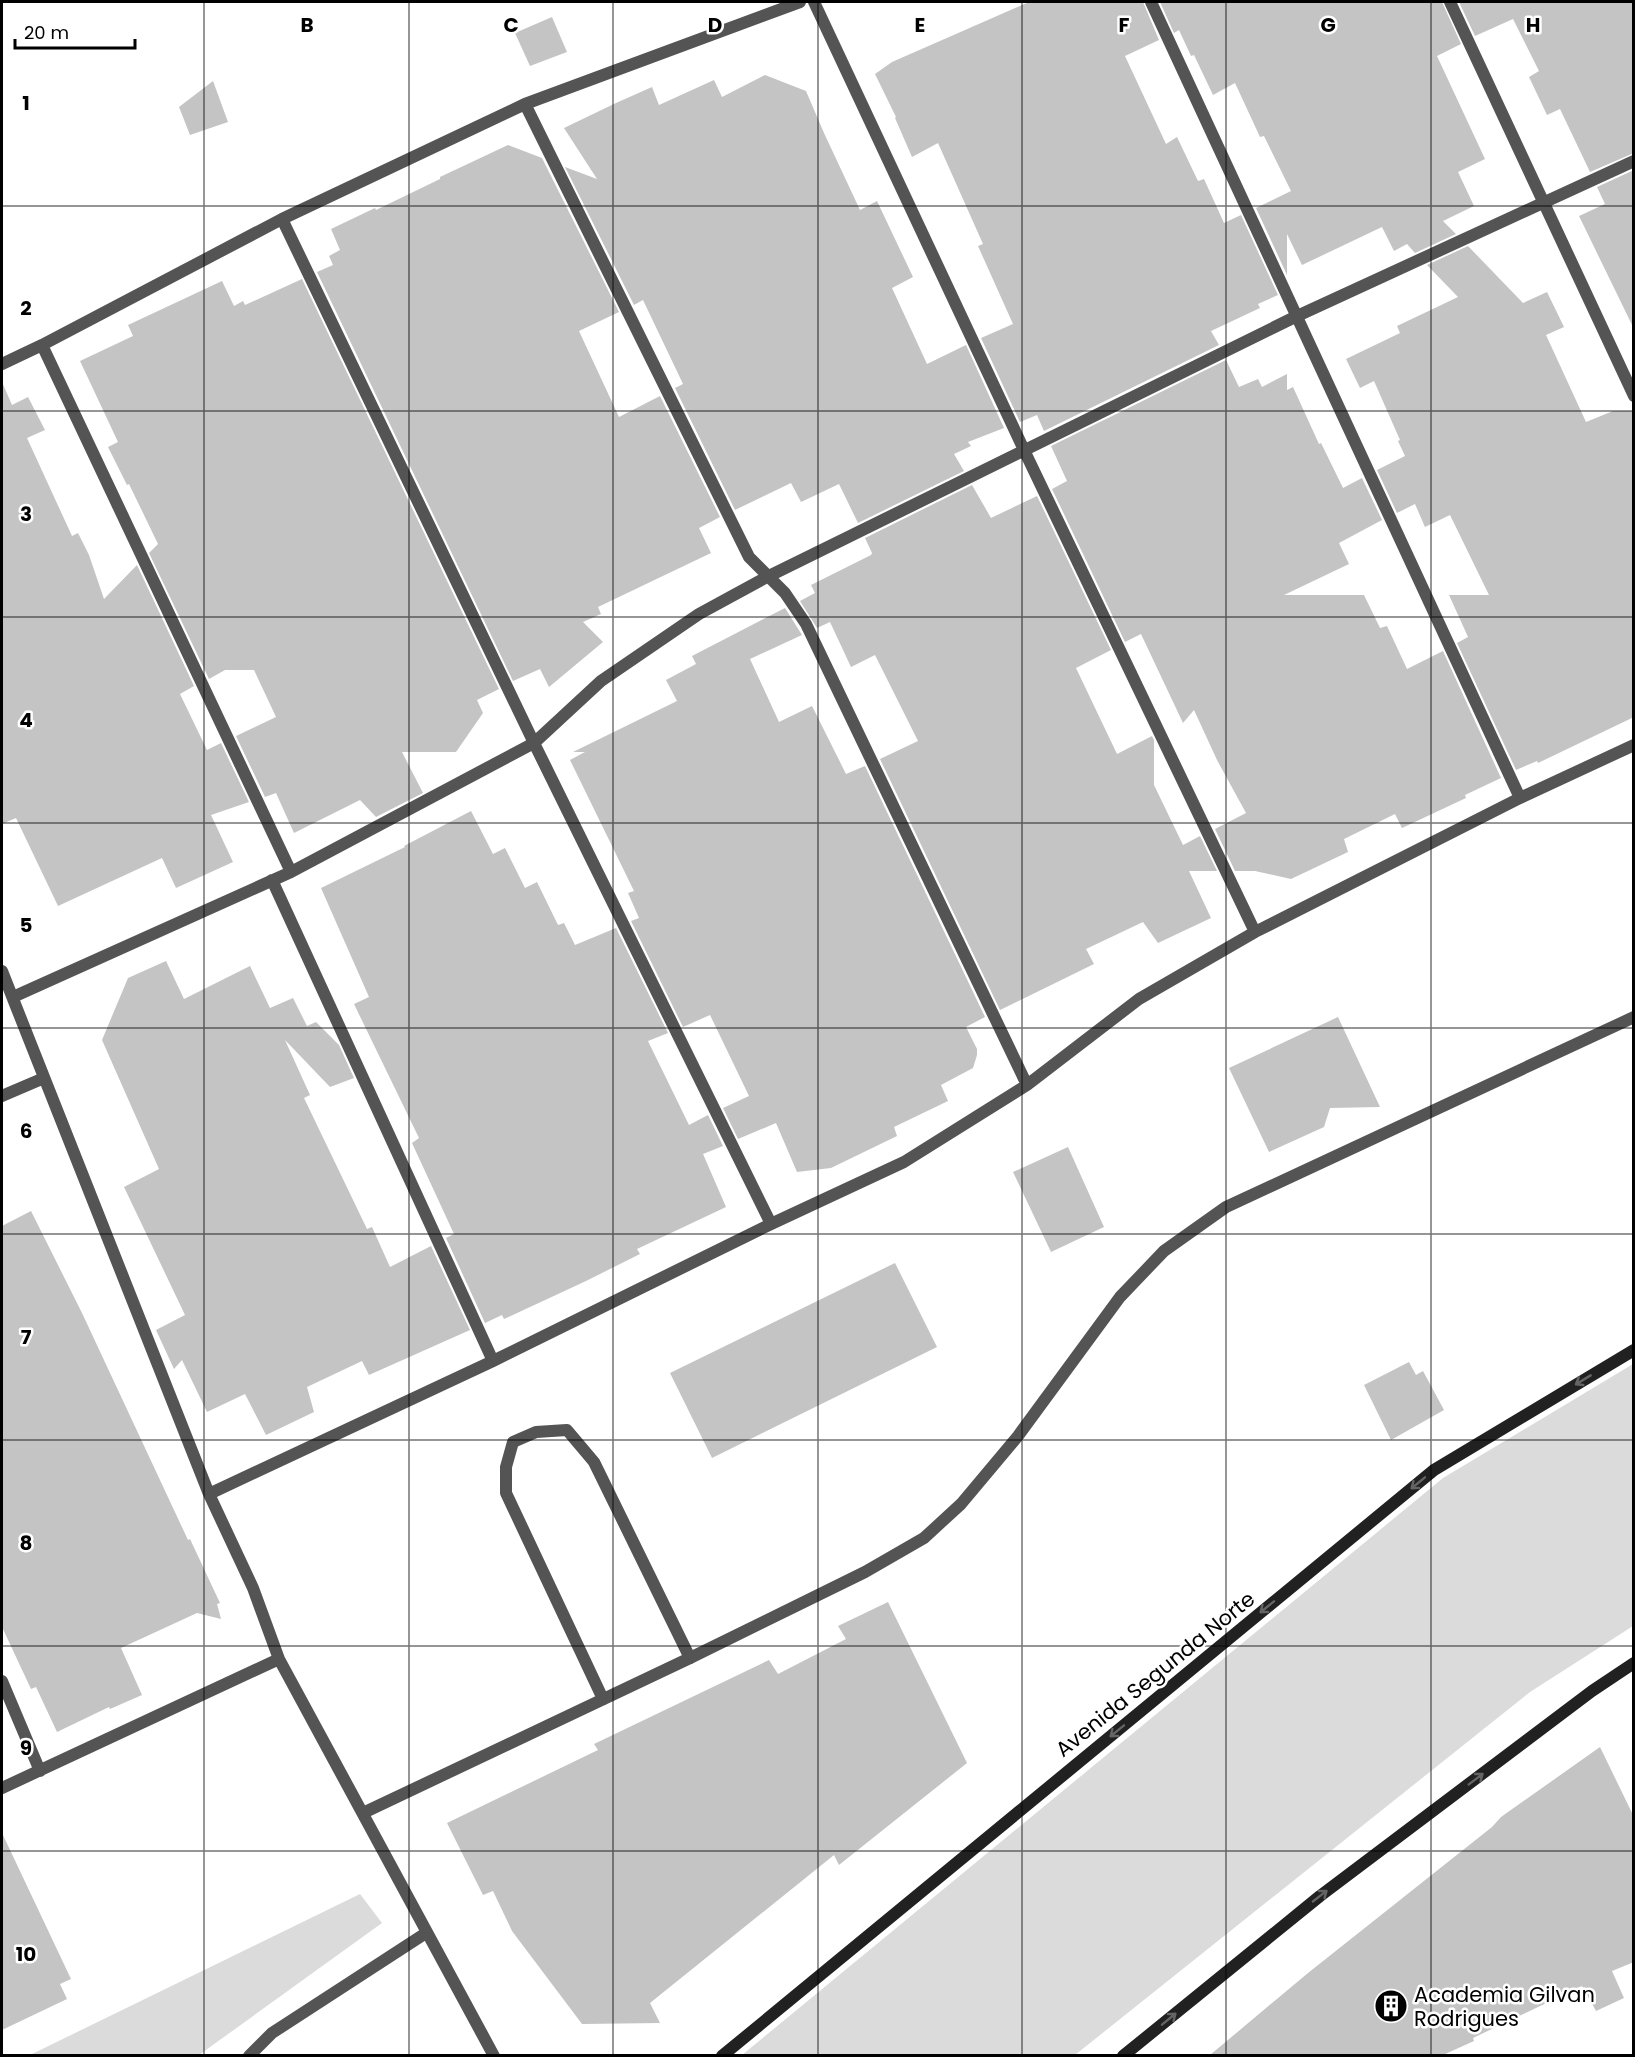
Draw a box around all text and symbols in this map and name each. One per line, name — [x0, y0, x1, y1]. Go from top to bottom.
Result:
text: B — [300, 11, 314, 39]
text: C — [503, 11, 519, 39]
text: D — [708, 11, 722, 39]
text: E — [915, 11, 925, 39]
text: F — [1119, 11, 1130, 39]
text: G — [1320, 11, 1336, 39]
text: H — [1526, 11, 1540, 39]
scale bar — [15, 12, 135, 50]
text: 20 m — [24, 20, 69, 45]
text: 1 — [22, 89, 30, 117]
text: 2 — [20, 294, 32, 322]
text: 3 — [20, 500, 32, 528]
text: 4 — [19, 706, 33, 734]
text: 5 — [20, 911, 33, 939]
text: 6 — [20, 1117, 32, 1145]
text: 7 — [21, 1323, 32, 1351]
one-way arrow — [1575, 1375, 1592, 1387]
one-way arrow — [1410, 1477, 1426, 1490]
text: 8 — [20, 1529, 32, 1557]
street label: Avenida Segunda Norte — [1049, 1584, 1261, 1764]
one-way arrow — [1260, 1600, 1275, 1614]
one-way arrow — [1109, 1724, 1125, 1737]
text: 9 — [20, 1734, 32, 1762]
one-way arrow — [1467, 1772, 1483, 1785]
one-way arrow — [1312, 1890, 1328, 1903]
text: 10 — [16, 1940, 36, 1968]
place label: Academia Gilvan Rodrigues — [1414, 1980, 1595, 2033]
building icon: Academia Gilvan Rodrigues — [1373, 1988, 1409, 2024]
one-way arrow — [1160, 2012, 1176, 2025]

